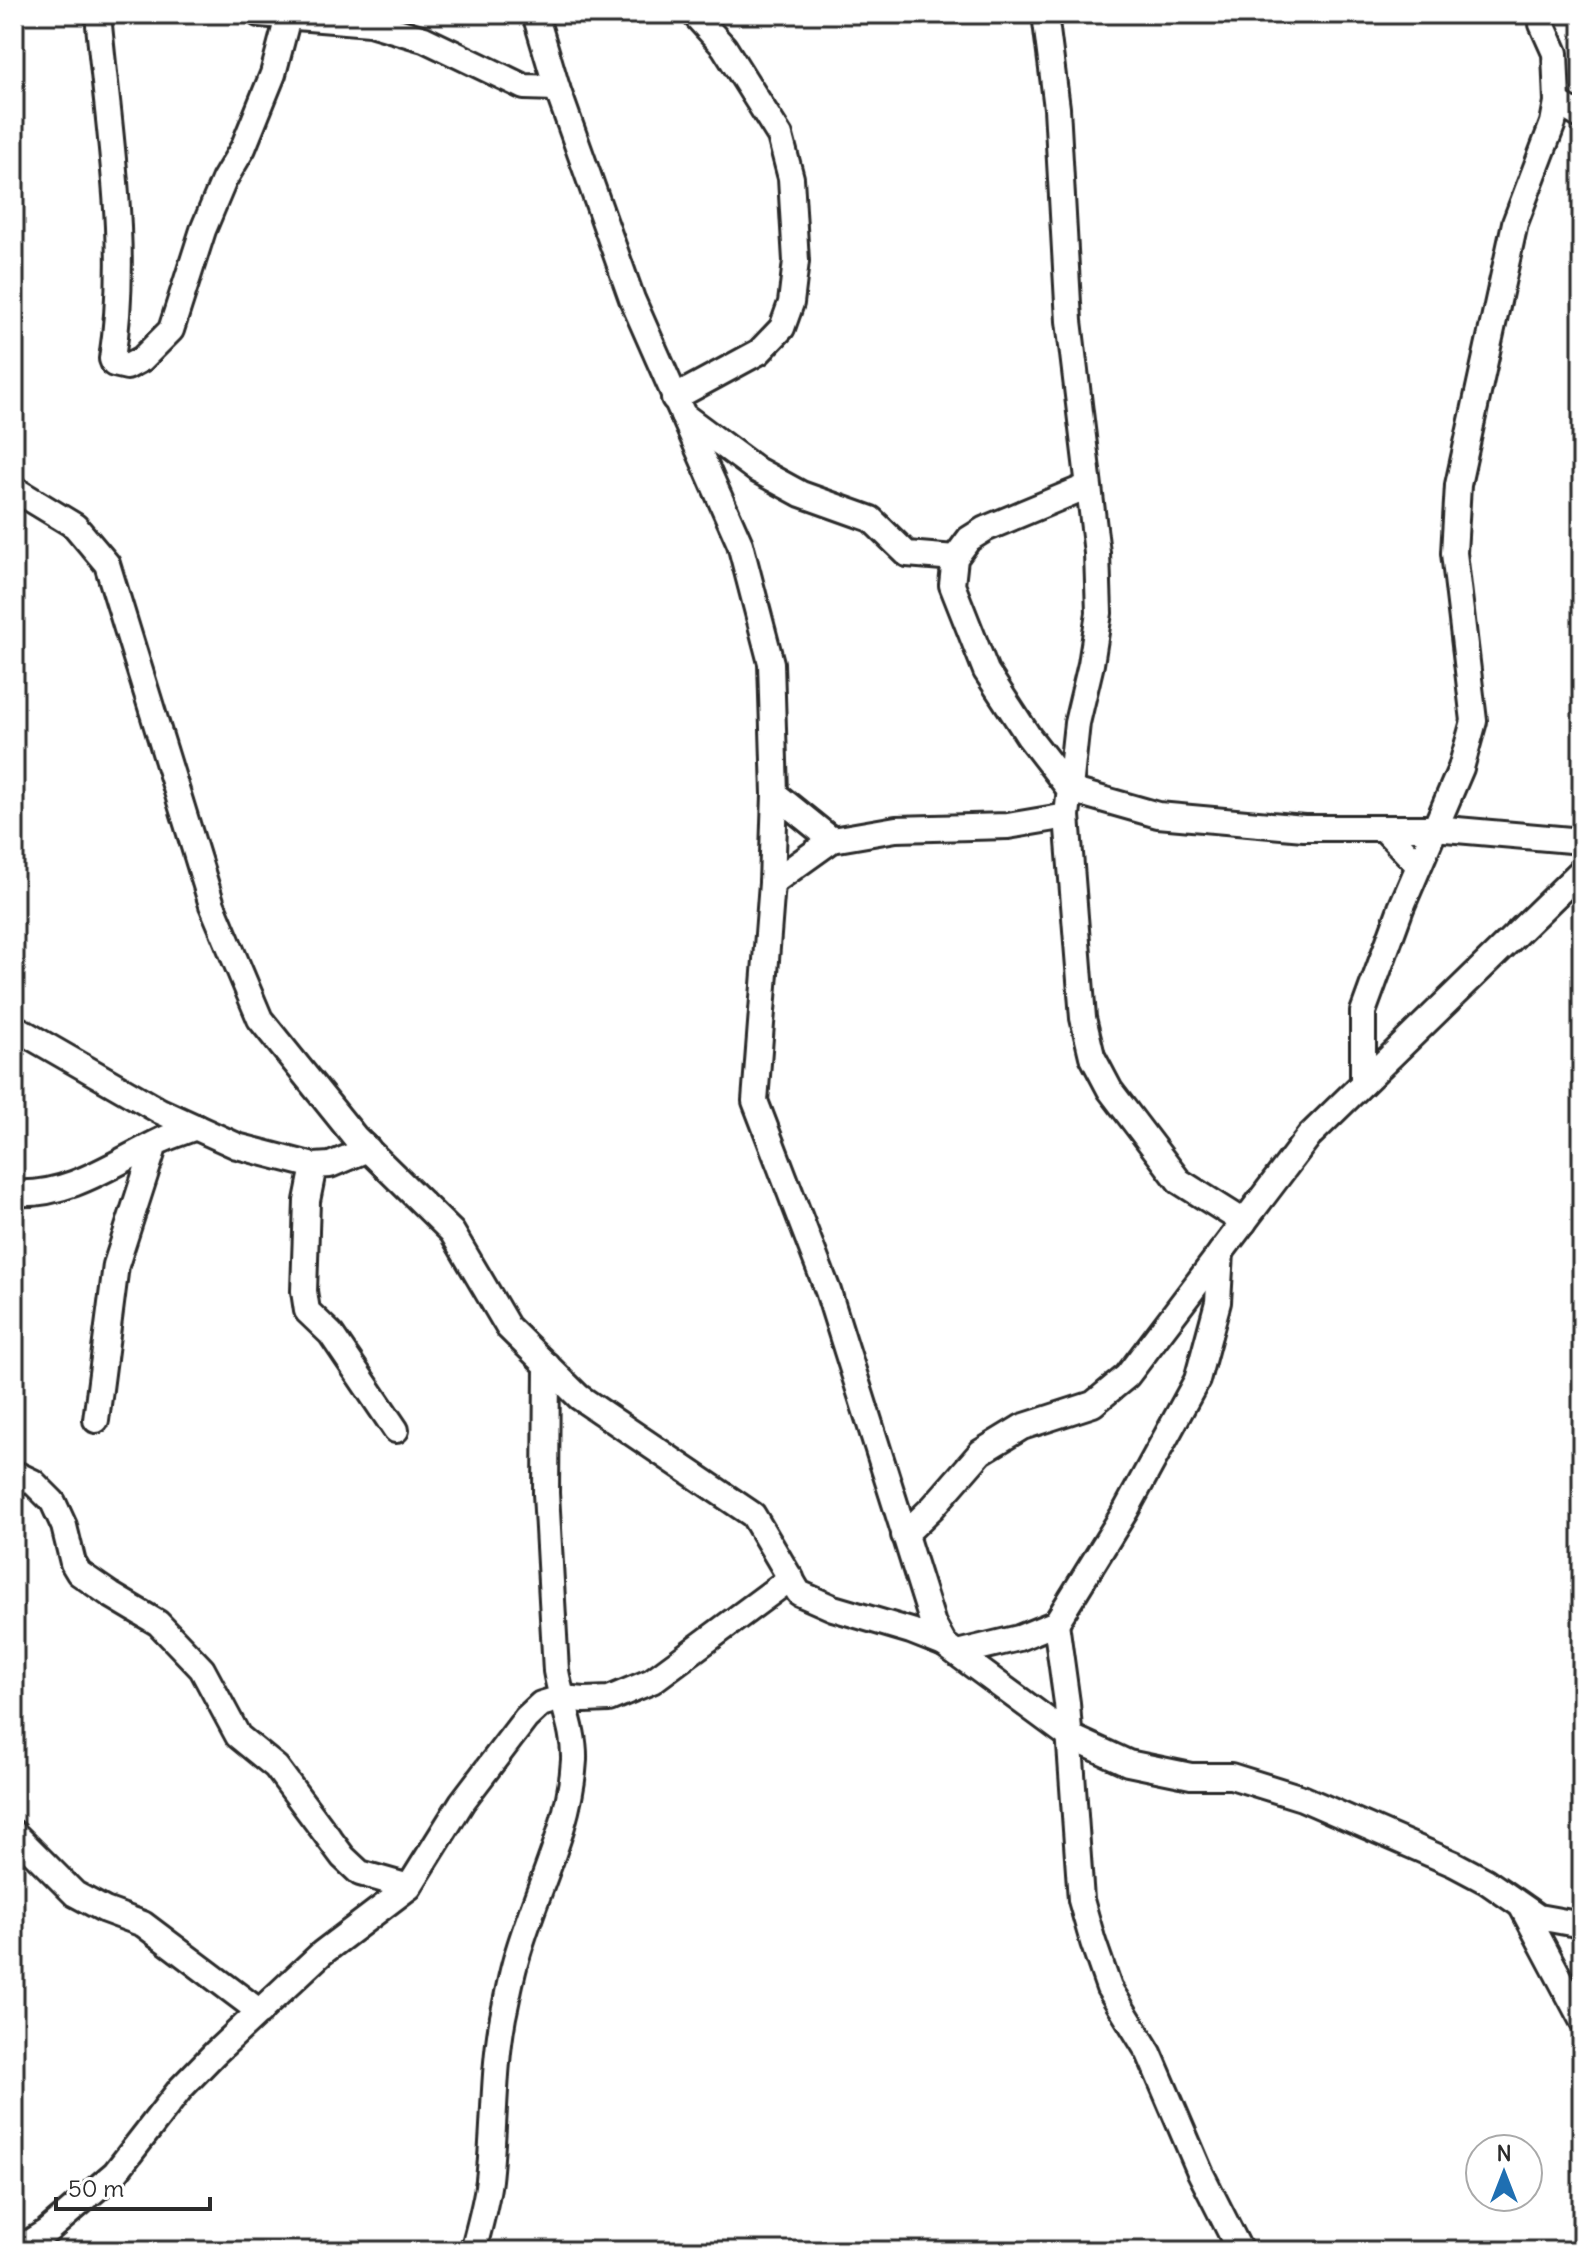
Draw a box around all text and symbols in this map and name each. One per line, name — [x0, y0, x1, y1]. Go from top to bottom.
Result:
north arrow — [1464, 2133, 1544, 2213]
text: N — [1496, 2139, 1512, 2167]
scale bar — [56, 2161, 210, 2211]
text: 50 m — [68, 2173, 124, 2203]

